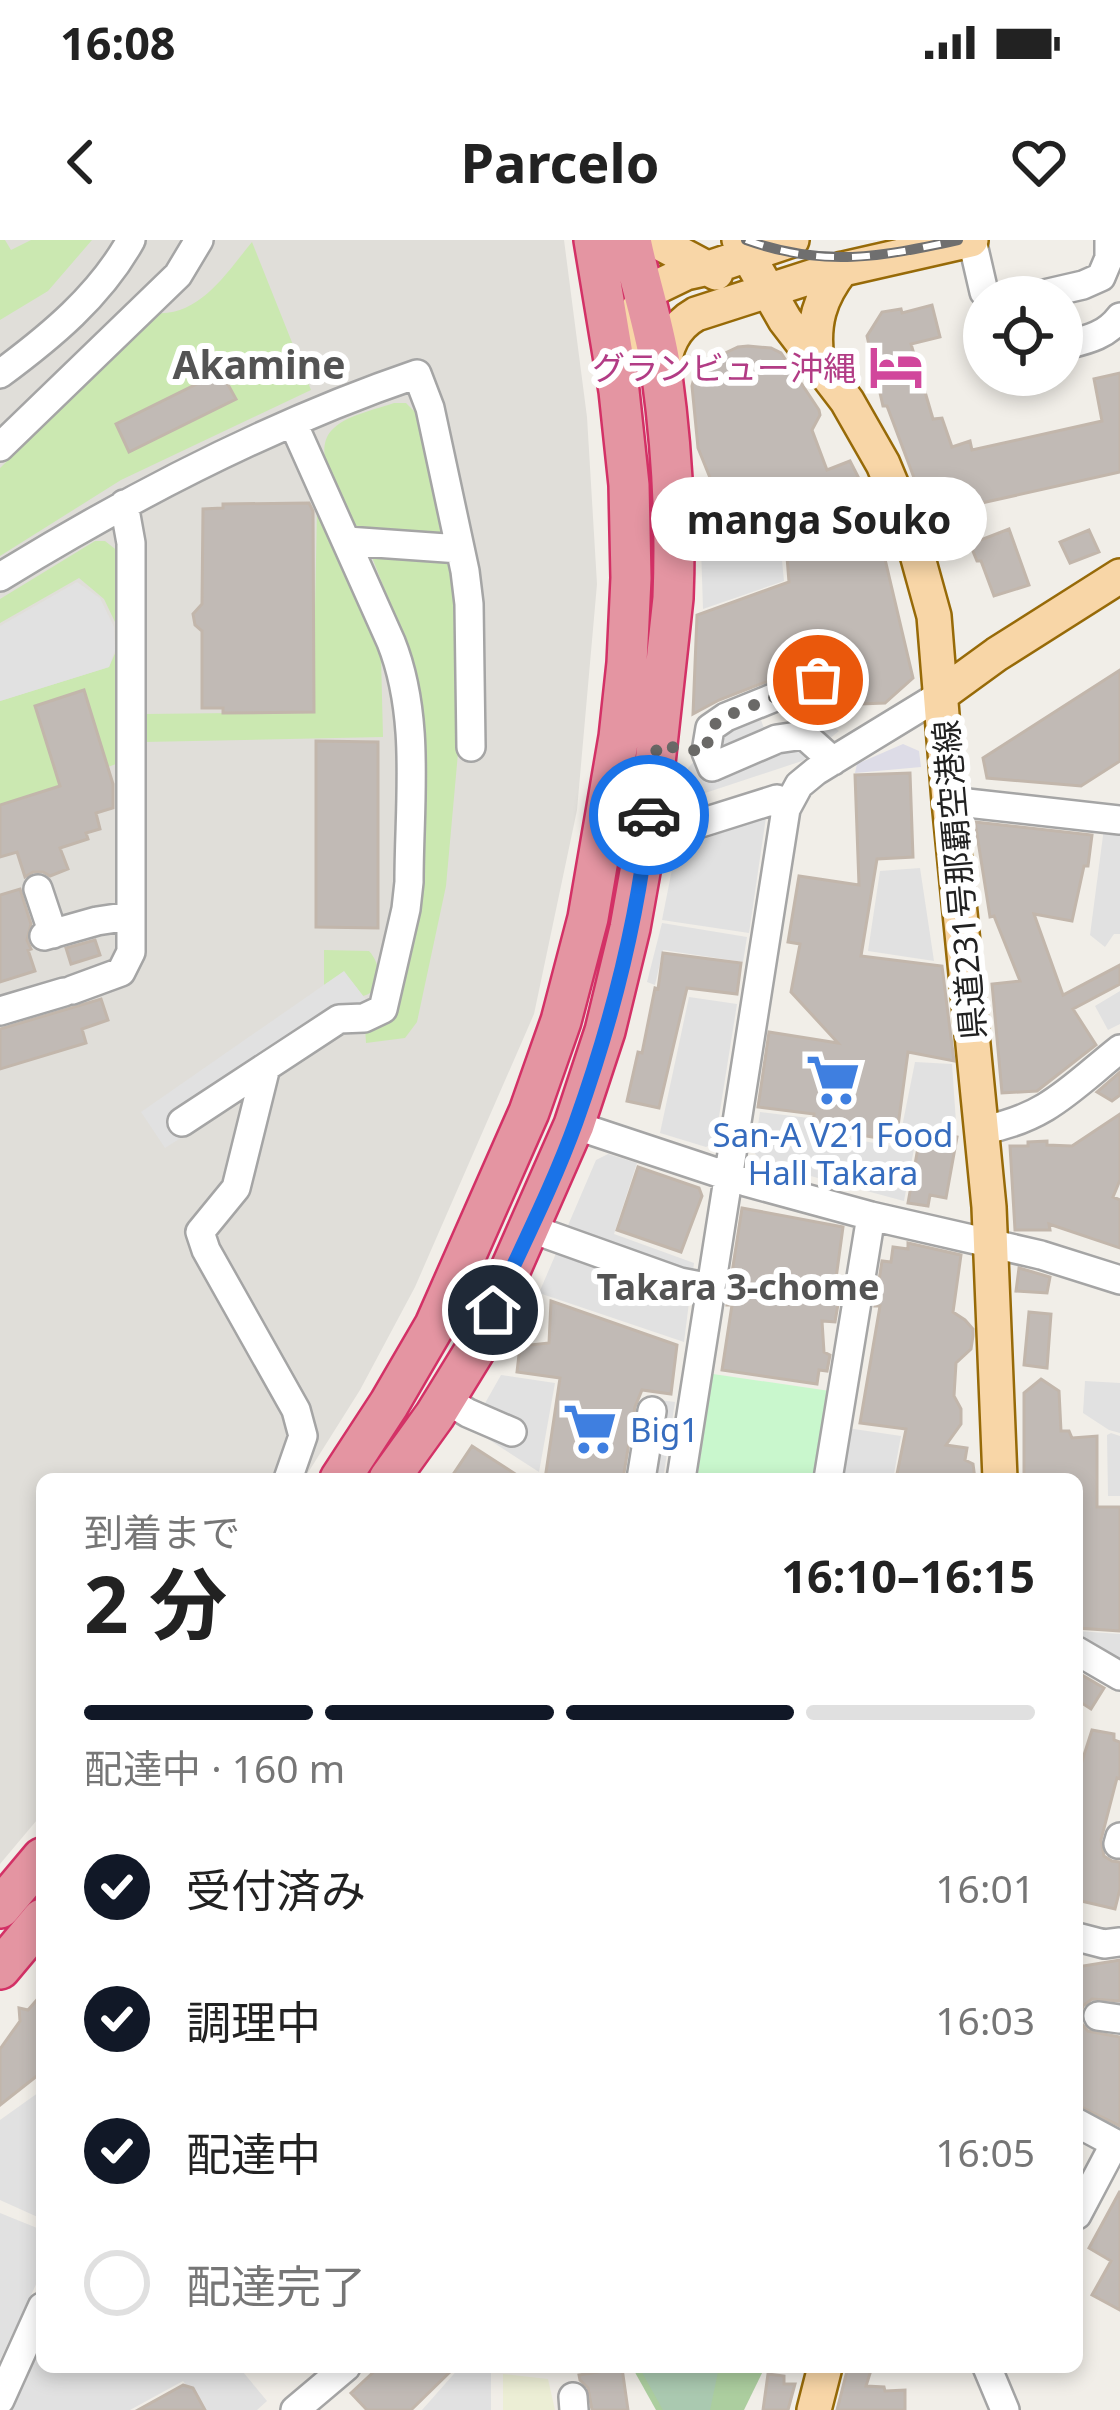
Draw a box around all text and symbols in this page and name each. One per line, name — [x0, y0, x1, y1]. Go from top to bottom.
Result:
text: 16:08 — [60, 12, 176, 73]
text: Parcelo — [461, 125, 659, 199]
icon: back — [48, 129, 114, 195]
icon: heart — [1006, 129, 1072, 195]
map controls — [963, 276, 1083, 396]
button: locate — [963, 276, 1083, 396]
district label: Akamine — [173, 337, 345, 390]
hotel icon: グランビュー沖縄 — [867, 338, 925, 396]
place label: グランビュー沖縄 — [592, 345, 856, 390]
callout: manga Souko — [650, 476, 986, 560]
text: manga Souko — [687, 492, 951, 545]
pin — [767, 629, 869, 731]
icon: bag — [785, 647, 851, 713]
street label: 県道231号那覇空港線 — [923, 718, 995, 1042]
courier — [589, 755, 709, 875]
icon: car — [616, 782, 682, 848]
supermarket icon: San-A V21 Food Hall Takara — [804, 1051, 862, 1109]
place label: San-A V21 Food Hall Takara — [713, 1112, 953, 1195]
pin — [442, 1259, 544, 1361]
district label: Takara 3-chome — [597, 1262, 879, 1311]
icon: home — [460, 1277, 526, 1343]
supermarket icon: Big1 — [561, 1400, 619, 1458]
place label: Big1 — [630, 1407, 699, 1452]
text: 到着まで — [84, 1505, 240, 1558]
text: 16:10–16:15 — [781, 1545, 1035, 1606]
text: 2 分 — [84, 1550, 227, 1656]
text: 配達中 · 160 m — [84, 1741, 345, 1794]
icon: check — [84, 1854, 150, 1920]
text: 受付済み — [186, 1859, 366, 1920]
text: 16:01 — [935, 1861, 1035, 1914]
icon: check — [84, 1986, 150, 2052]
text: 調理中 — [186, 1991, 321, 2052]
text: 16:03 — [935, 1993, 1035, 2046]
icon: check — [84, 2118, 150, 2184]
text: 配達中 — [186, 2123, 321, 2184]
text: 16:05 — [935, 2125, 1035, 2178]
text: 配達完了 — [186, 2255, 366, 2316]

